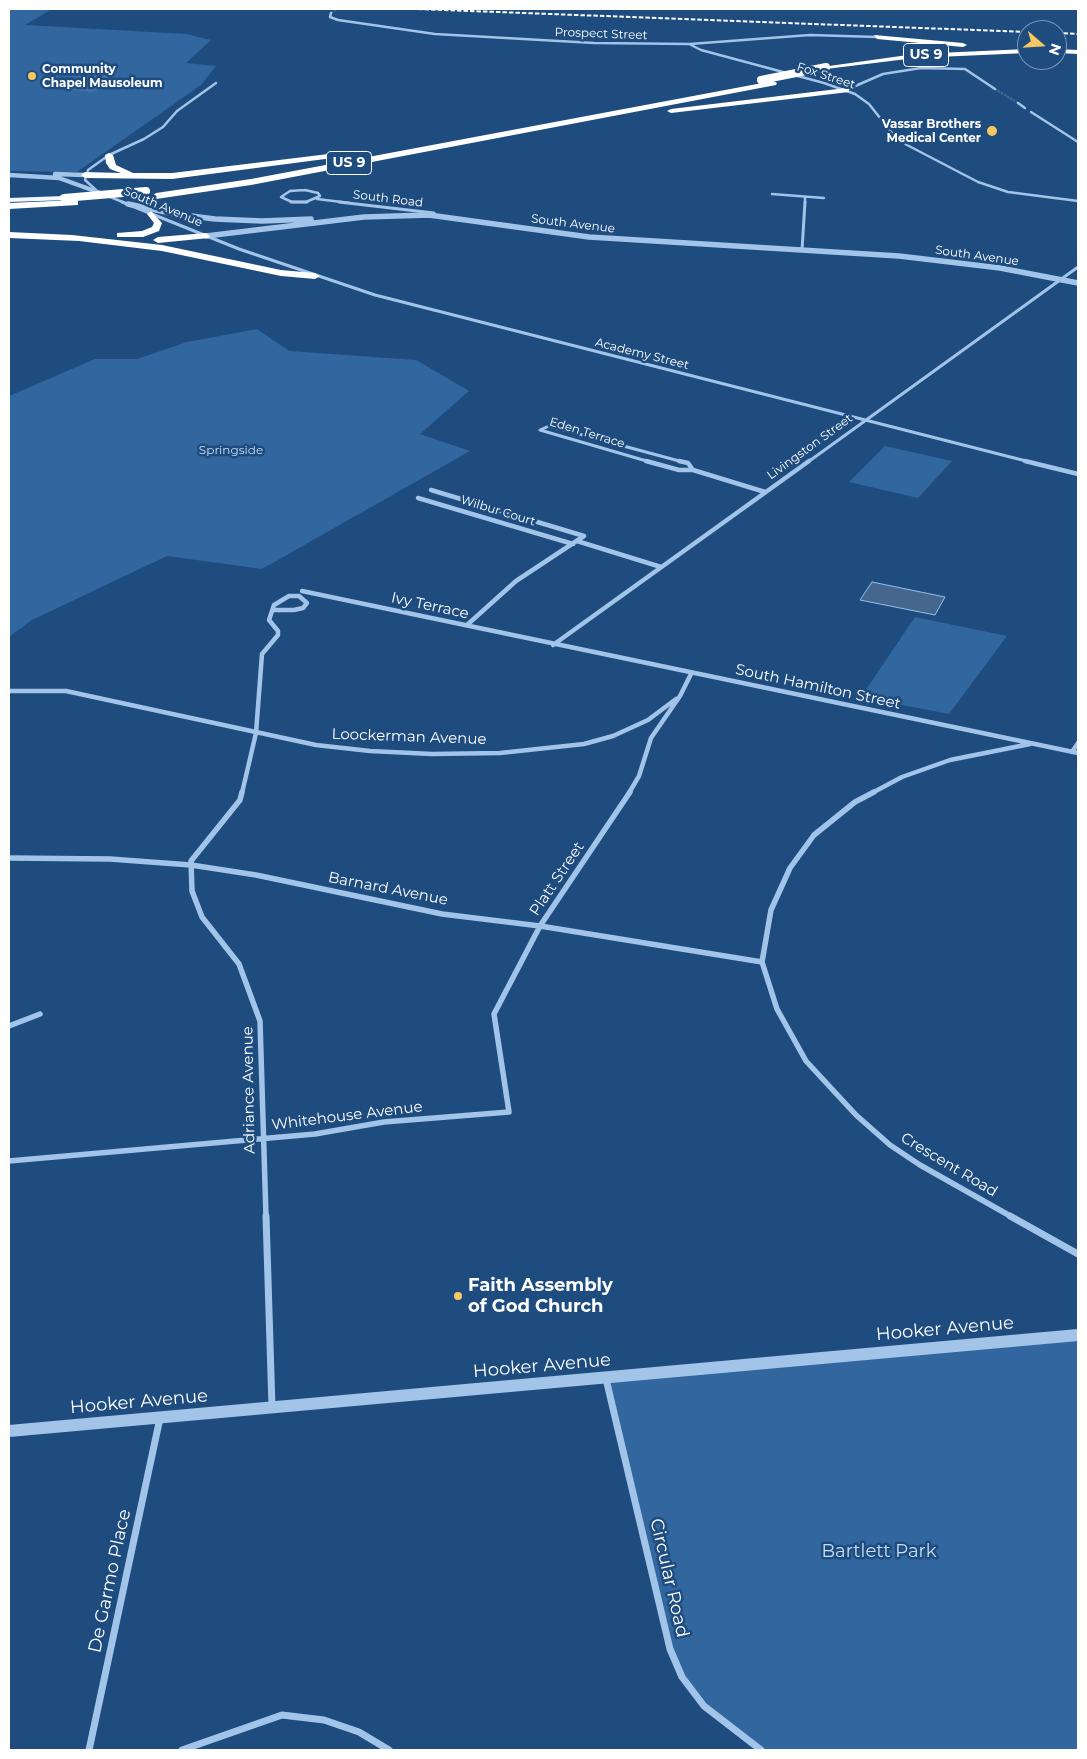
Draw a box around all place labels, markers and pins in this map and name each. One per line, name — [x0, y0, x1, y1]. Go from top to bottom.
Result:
place label: Community Chapel Mausoleum — [42, 62, 163, 90]
marker: Community Chapel Mausoleum — [26, 70, 38, 82]
place label: Vassar Brothers Medical Center — [882, 117, 981, 145]
marker: Vassar Brothers Medical Center — [985, 124, 999, 138]
place label: Faith Assembly of God Church — [468, 1275, 613, 1318]
marker: Faith Assembly of God Church — [452, 1290, 464, 1302]

